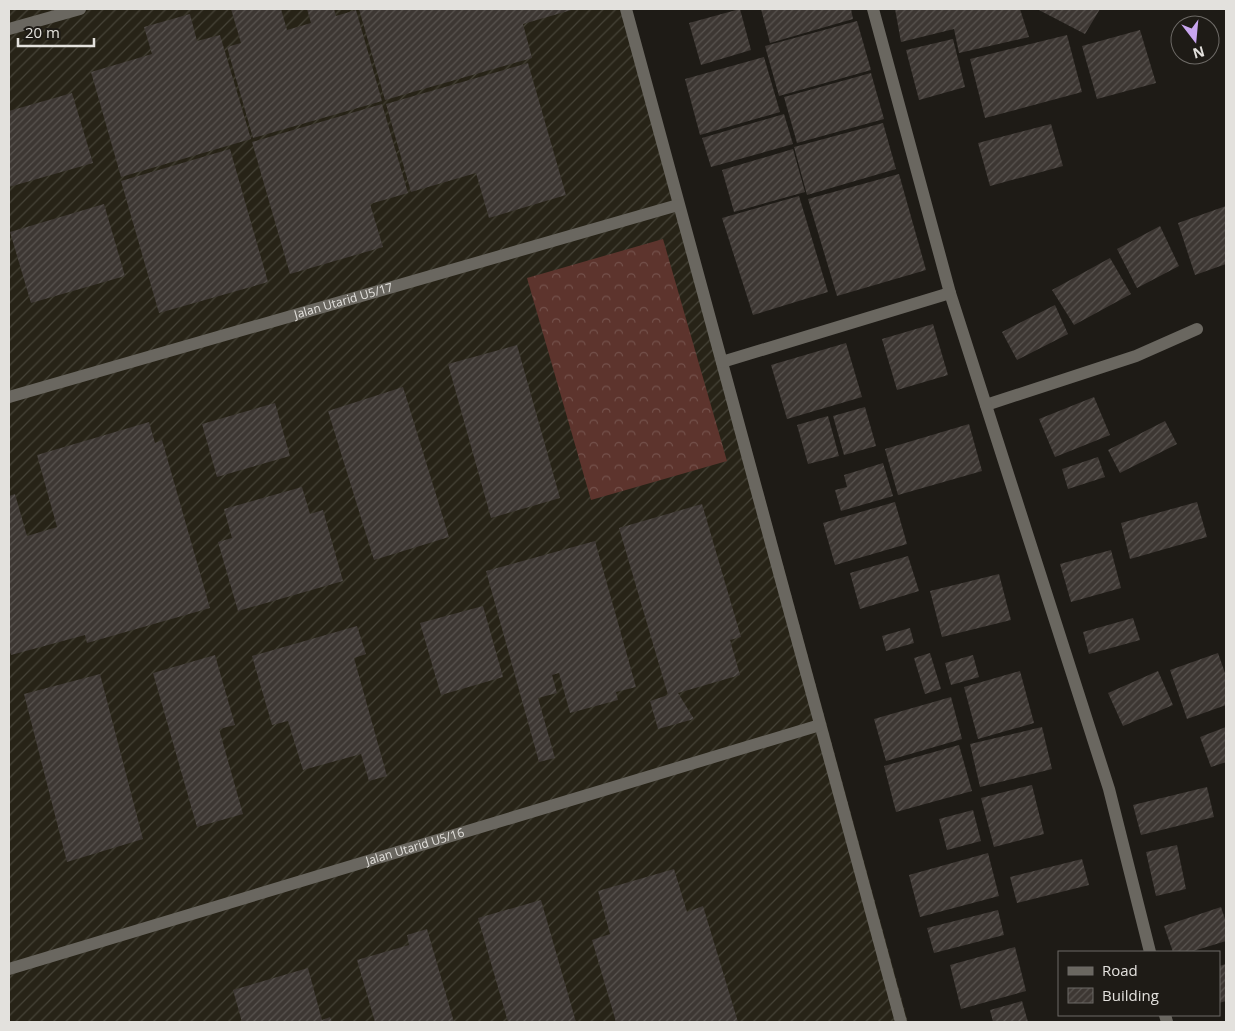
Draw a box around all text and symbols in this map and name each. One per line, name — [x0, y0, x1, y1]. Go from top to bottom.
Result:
scale bar — [18, 15, 94, 47]
north arrow — [1170, 15, 1220, 65]
text: 20 m — [25, 22, 60, 42]
text: N — [1191, 42, 1207, 64]
street label: Jalan Utarid U5/17 — [291, 278, 395, 323]
street label: Jalan Utarid U5/16 — [363, 823, 466, 869]
legend — [1058, 951, 1220, 1016]
text: Road — [1102, 960, 1138, 980]
text: Building — [1102, 985, 1159, 1005]

